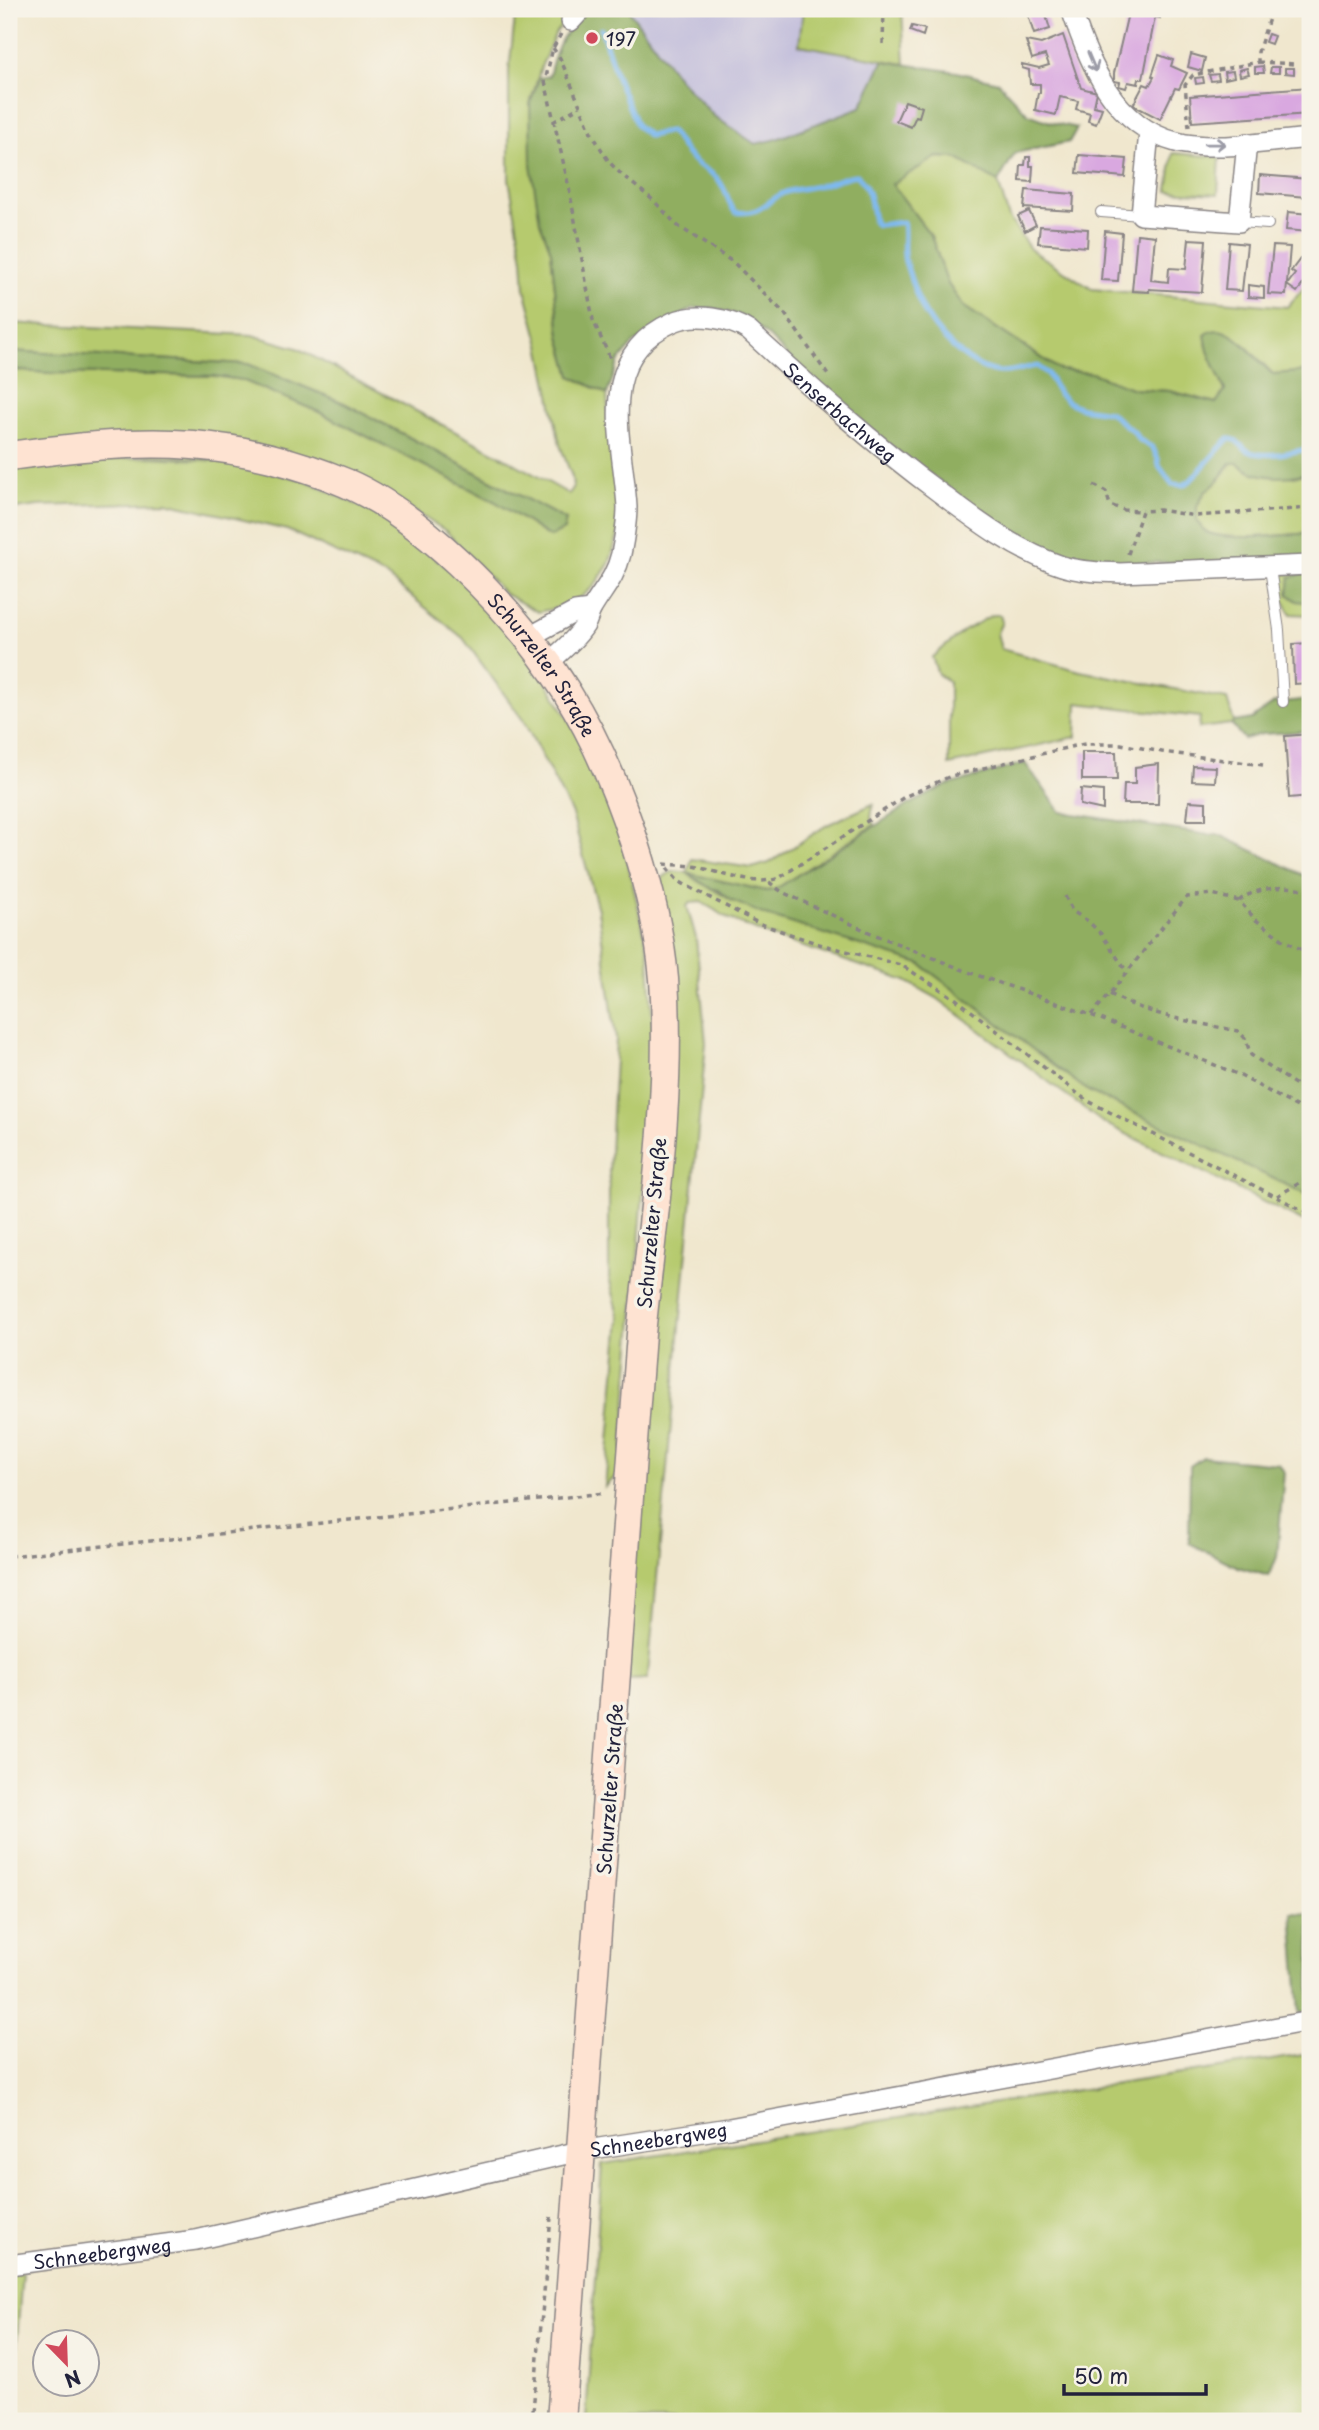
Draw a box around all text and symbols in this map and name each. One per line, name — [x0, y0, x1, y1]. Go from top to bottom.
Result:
place label: 197 — [606, 24, 636, 52]
marker: 197 — [584, 30, 600, 46]
one-way arrow — [1086, 50, 1099, 72]
one-way arrow — [1204, 138, 1227, 151]
street label: Senserbachweg — [778, 355, 903, 469]
street label: Schurzelter Straße — [481, 586, 603, 741]
street label: Schurzelter Straße — [630, 1136, 672, 1310]
street label: Schurzelter Straße — [589, 1702, 629, 1876]
street label: Schneebergweg — [587, 2114, 729, 2163]
street label: Schneebergweg — [31, 2229, 173, 2276]
north arrow — [32, 2328, 102, 2398]
scale bar — [1064, 2353, 1205, 2397]
text: 50 m — [1074, 2359, 1128, 2391]
text: N — [61, 2364, 85, 2395]

